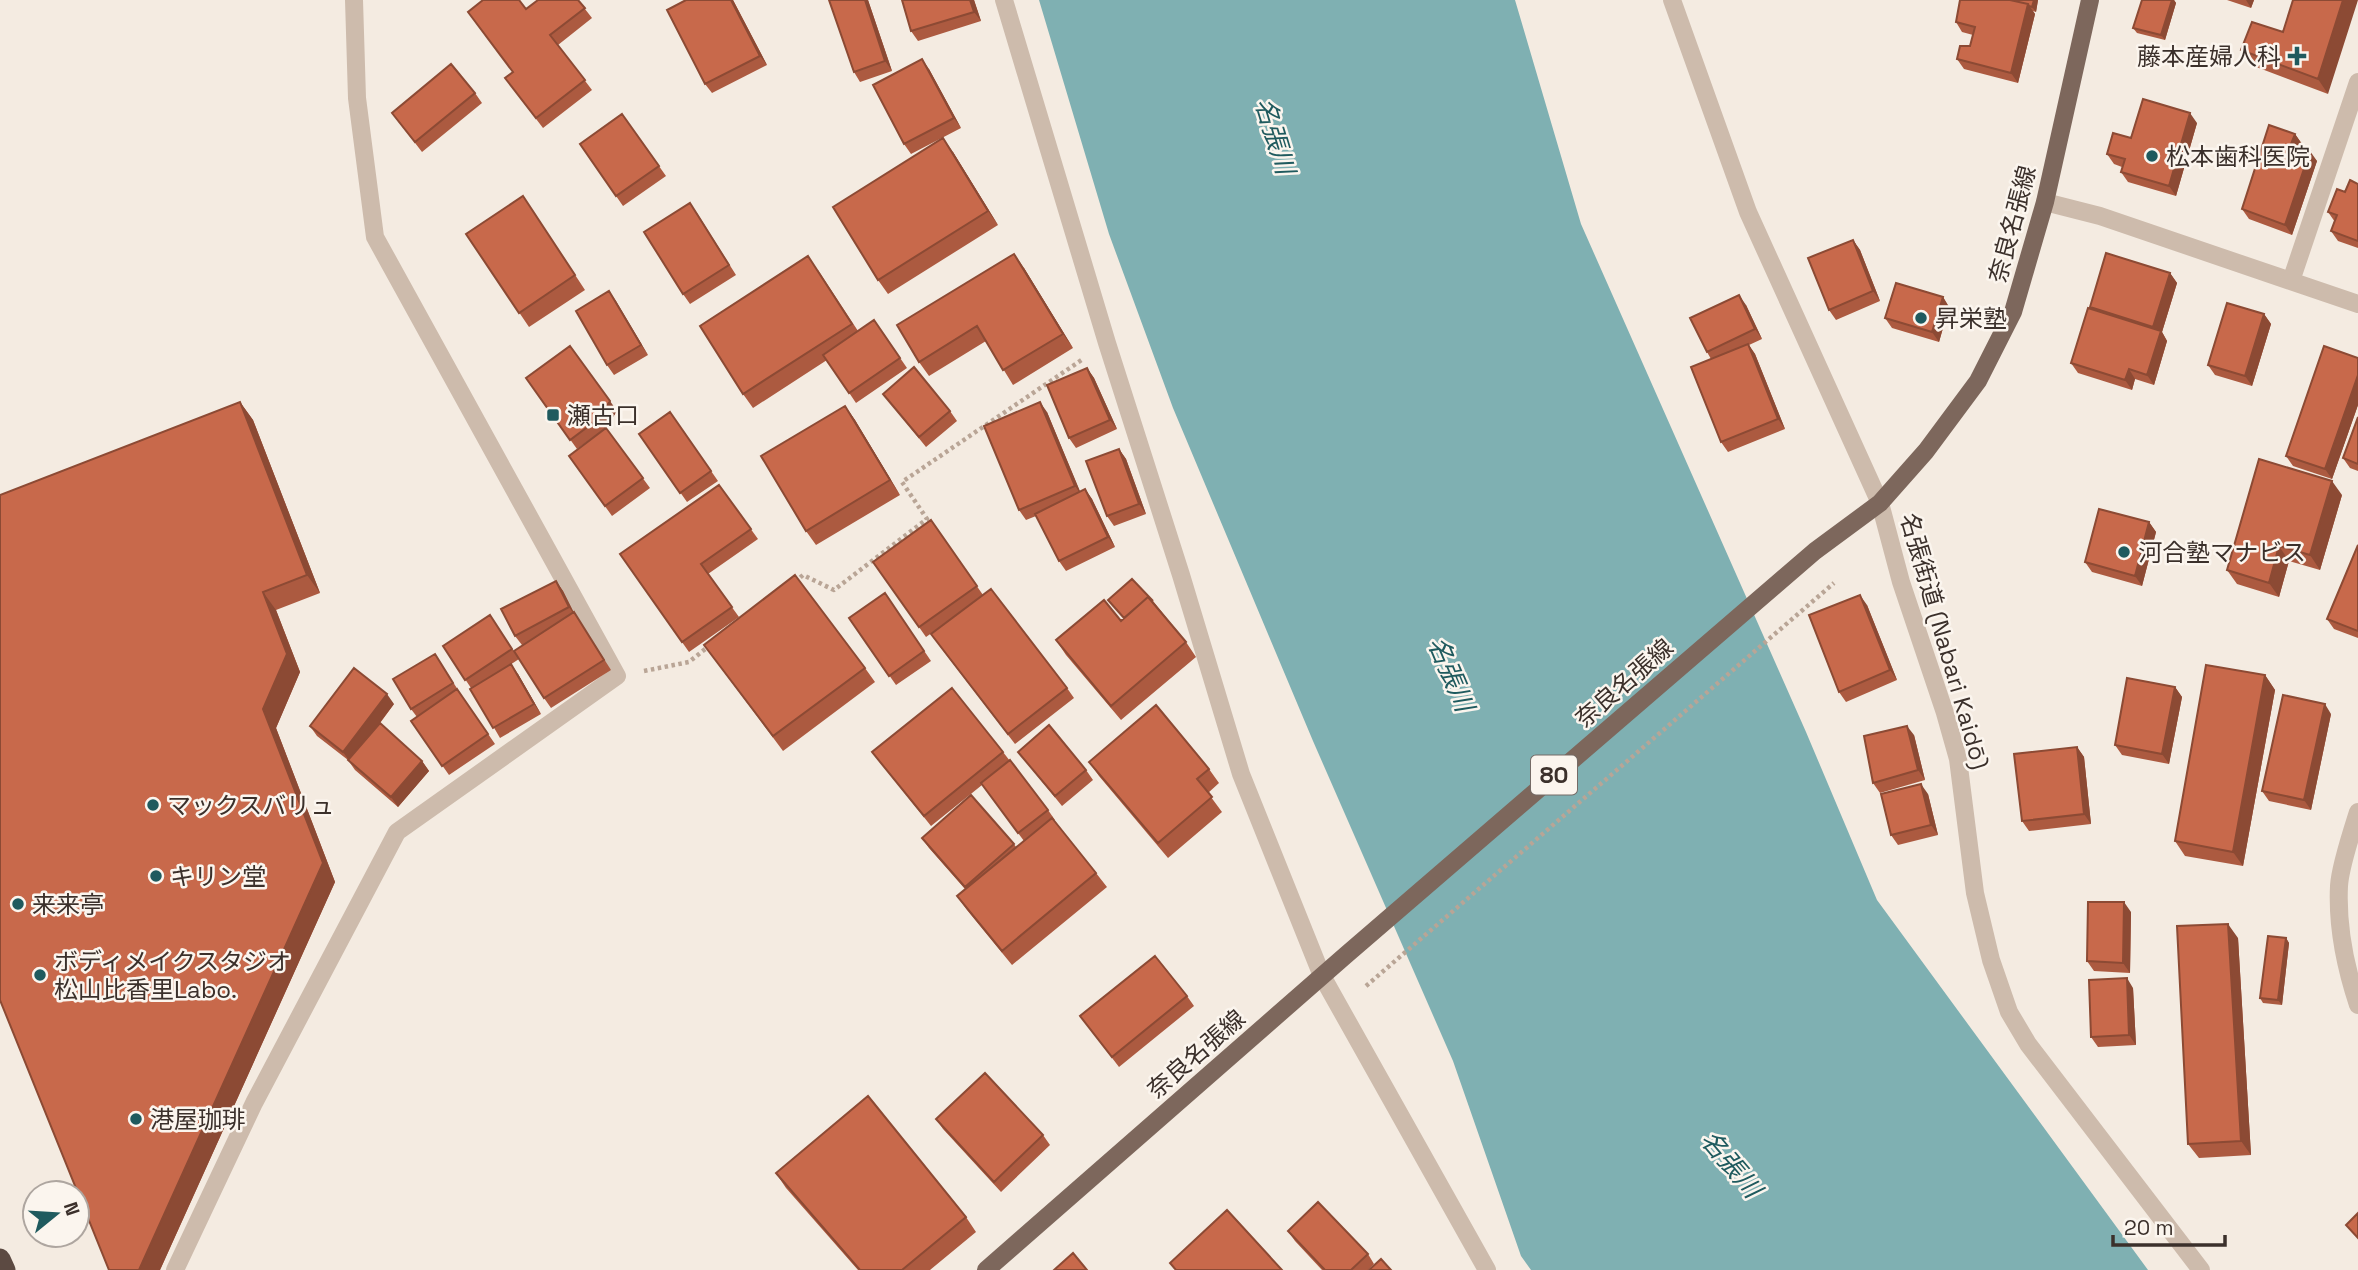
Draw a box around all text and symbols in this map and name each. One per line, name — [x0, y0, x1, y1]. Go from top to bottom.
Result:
place label: 藤本産婦人科 — [2137, 41, 2281, 72]
marker: 藤本産婦人科 — [2287, 46, 2307, 66]
water label: 名張川 — [1247, 94, 1304, 181]
place label: 松本歯科医院 — [2166, 141, 2310, 172]
marker: 松本歯科医院 — [2144, 148, 2160, 164]
street label: 奈良名張線 — [1981, 162, 2043, 286]
place label: 昇栄塾 — [1935, 303, 2007, 334]
marker: 昇栄塾 — [1913, 310, 1929, 326]
place label: 瀬古口 — [567, 400, 639, 431]
marker: 瀬古口 — [545, 407, 561, 423]
street label: 名張街道 (Nabari Kaidō) — [1894, 509, 1996, 773]
place label: 河合塾マナビス — [2138, 537, 2306, 568]
marker: 河合塾マナビス — [2116, 544, 2132, 560]
water label: 名張川 — [1420, 631, 1483, 719]
street label: 奈良名張線 — [1569, 632, 1679, 734]
road number: 80 — [1531, 755, 1577, 794]
place label: マックスバリュ — [167, 790, 334, 821]
marker: マックスバリュ — [145, 797, 161, 813]
place label: キリン堂 — [170, 861, 266, 892]
marker: キリン堂 — [148, 868, 164, 884]
place label: 来来亭 — [32, 889, 104, 920]
marker: 来来亭 — [10, 896, 26, 912]
place label: ボディメイクスタジオ 松山比香里Labo. — [54, 946, 291, 1005]
marker: ボディメイクスタジオ 松山比香里Labo. — [32, 967, 48, 983]
street label: 奈良名張線 — [1141, 1003, 1251, 1105]
place label: 港屋珈琲 — [150, 1104, 246, 1135]
marker: 港屋珈琲 — [128, 1111, 144, 1127]
water label: 名張川 — [1693, 1123, 1771, 1207]
north arrow — [21, 1179, 91, 1249]
text: N — [58, 1199, 86, 1219]
scale bar — [2113, 1204, 2225, 1248]
text: 20 m — [2124, 1214, 2174, 1241]

